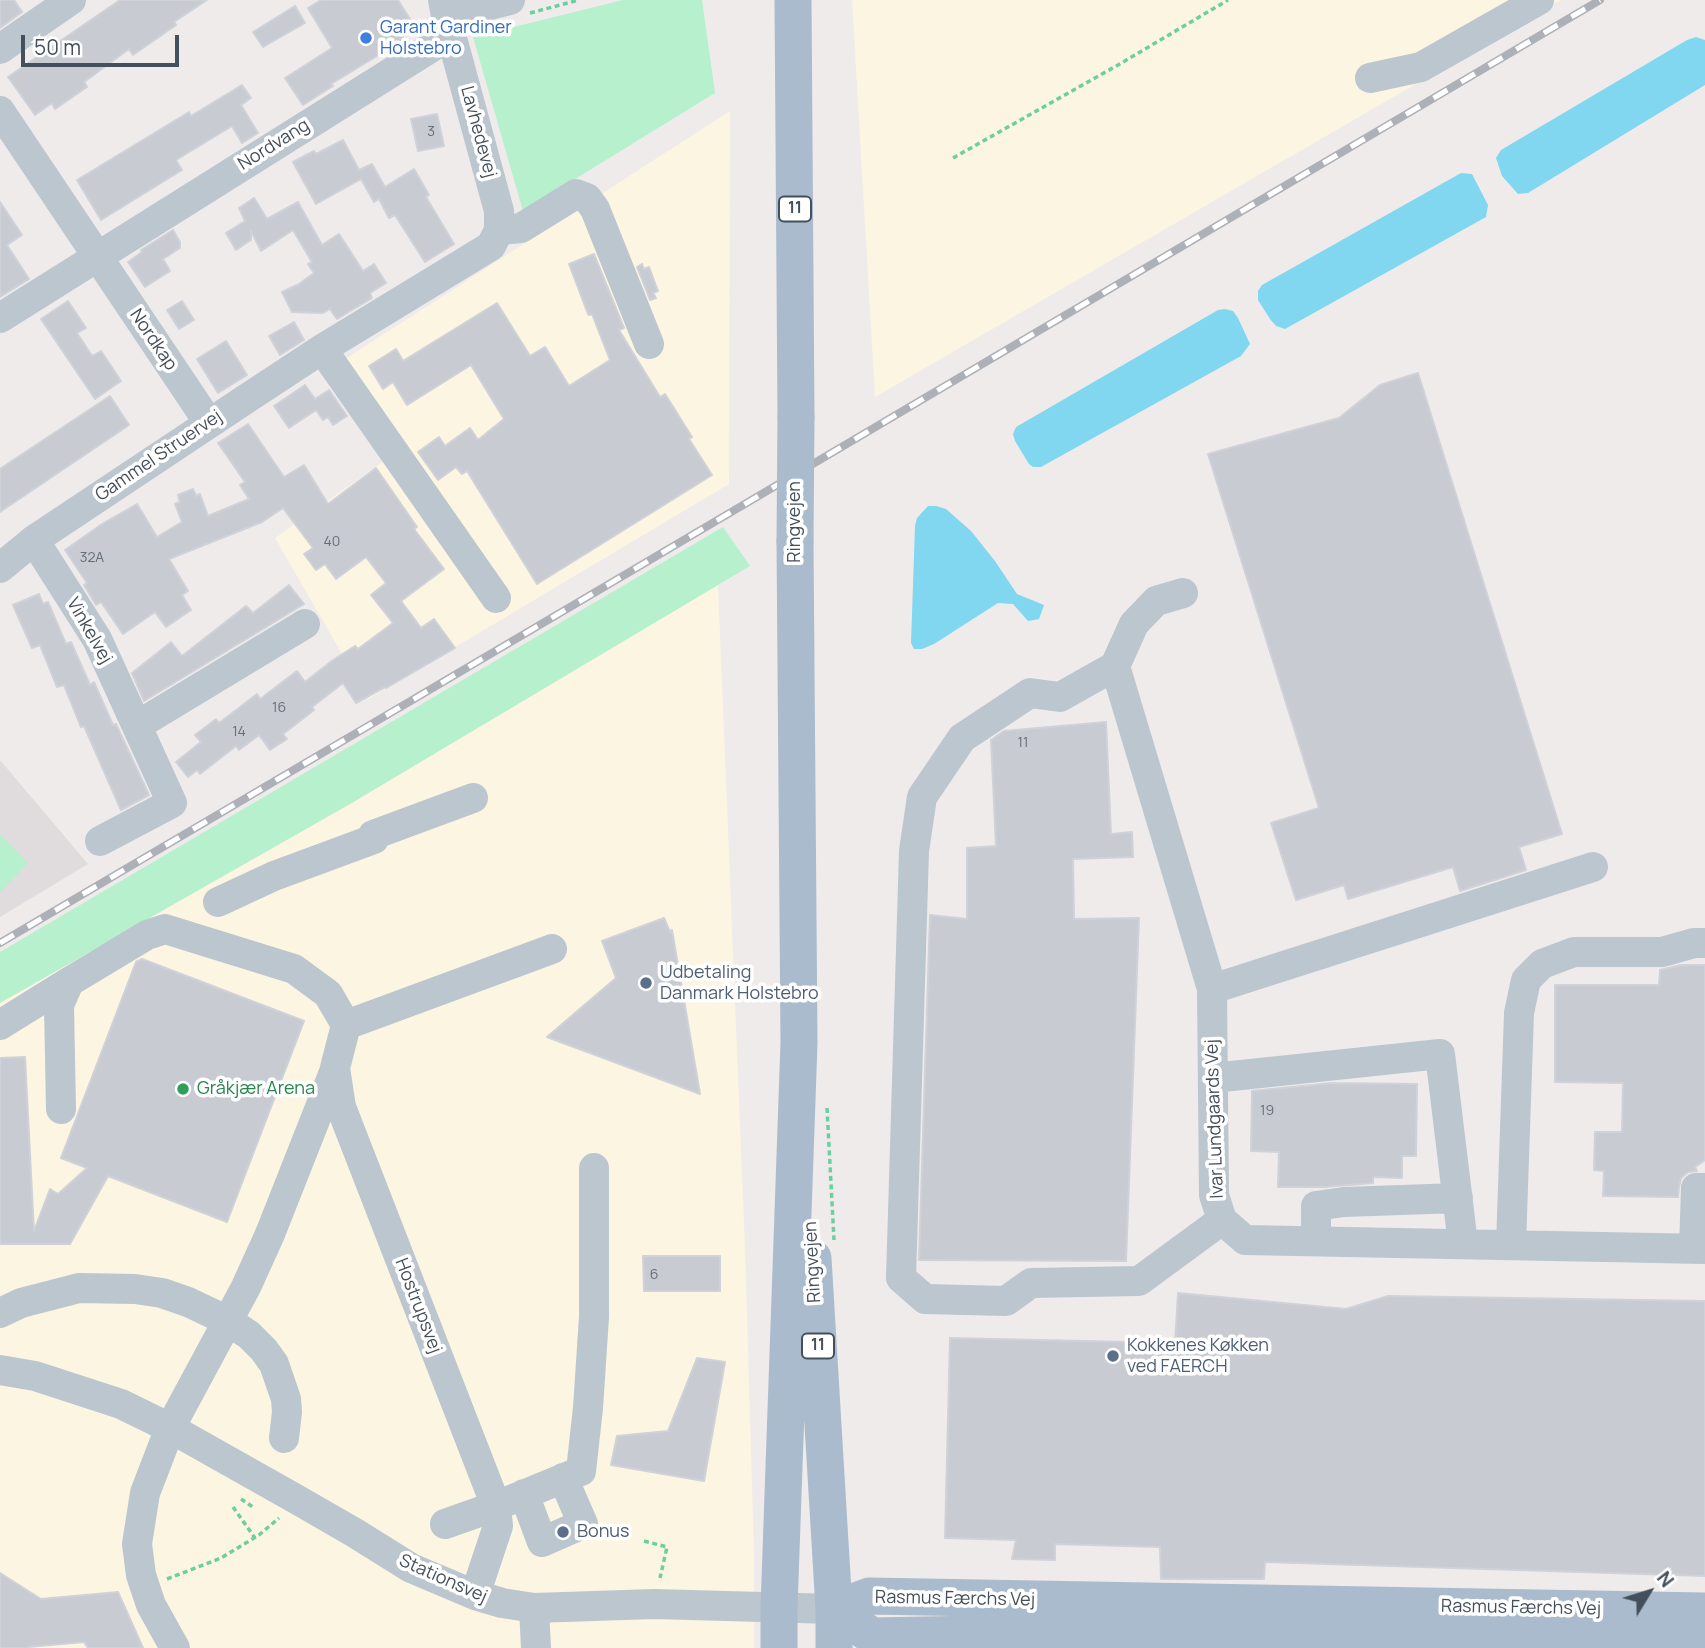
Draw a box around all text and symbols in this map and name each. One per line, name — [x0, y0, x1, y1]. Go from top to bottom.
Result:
place label: Garant Gardiner Holstebro — [380, 17, 512, 60]
scale bar — [24, 21, 182, 65]
marker: Garant Gardiner Holstebro — [358, 30, 374, 46]
text: 50 m — [34, 33, 81, 61]
street label: Lavhedevej — [455, 84, 501, 180]
street label: Nordvang — [234, 115, 314, 175]
house number: 3 — [427, 124, 435, 140]
road number: 11 — [779, 196, 811, 222]
street label: Nordkap — [125, 305, 181, 375]
street label: Gammel Struervej — [92, 406, 226, 506]
street label: Ringvejen — [784, 481, 806, 563]
house number: 40 — [324, 534, 340, 550]
house number: 32A — [80, 550, 104, 566]
street label: Vinkelvej — [61, 594, 117, 668]
house number: 16 — [272, 700, 286, 716]
house number: 14 — [232, 724, 246, 740]
house number: 11 — [1018, 735, 1028, 751]
place label: Udbetaling Danmark Holstebro — [660, 962, 819, 1004]
marker: Udbetaling Danmark Holstebro — [638, 975, 654, 991]
street label: Ivar Lundgaards Vej — [1201, 1039, 1229, 1199]
place label: Gråkjær Arena — [197, 1078, 315, 1100]
marker: Gråkjær Arena — [175, 1081, 191, 1097]
house number: 19 — [1260, 1103, 1274, 1119]
street label: Ringvejen — [800, 1221, 826, 1303]
street label: Hostrupsvej — [390, 1255, 446, 1357]
house number: 6 — [650, 1267, 658, 1283]
road number: 11 — [802, 1334, 834, 1358]
place label: Kokkenes Køkken ved FAERCH — [1127, 1335, 1269, 1378]
marker: Kokkenes Køkken ved FAERCH — [1105, 1348, 1121, 1364]
place label: Bonus — [577, 1521, 630, 1543]
marker: Bonus — [555, 1524, 571, 1540]
street label: Stationsvej — [396, 1550, 490, 1608]
north arrow — [1614, 1557, 1684, 1627]
text: N — [1651, 1566, 1680, 1592]
street label: Rasmus Færchs Vej — [875, 1587, 1035, 1611]
street label: Rasmus Færchs Vej — [1441, 1596, 1601, 1620]

